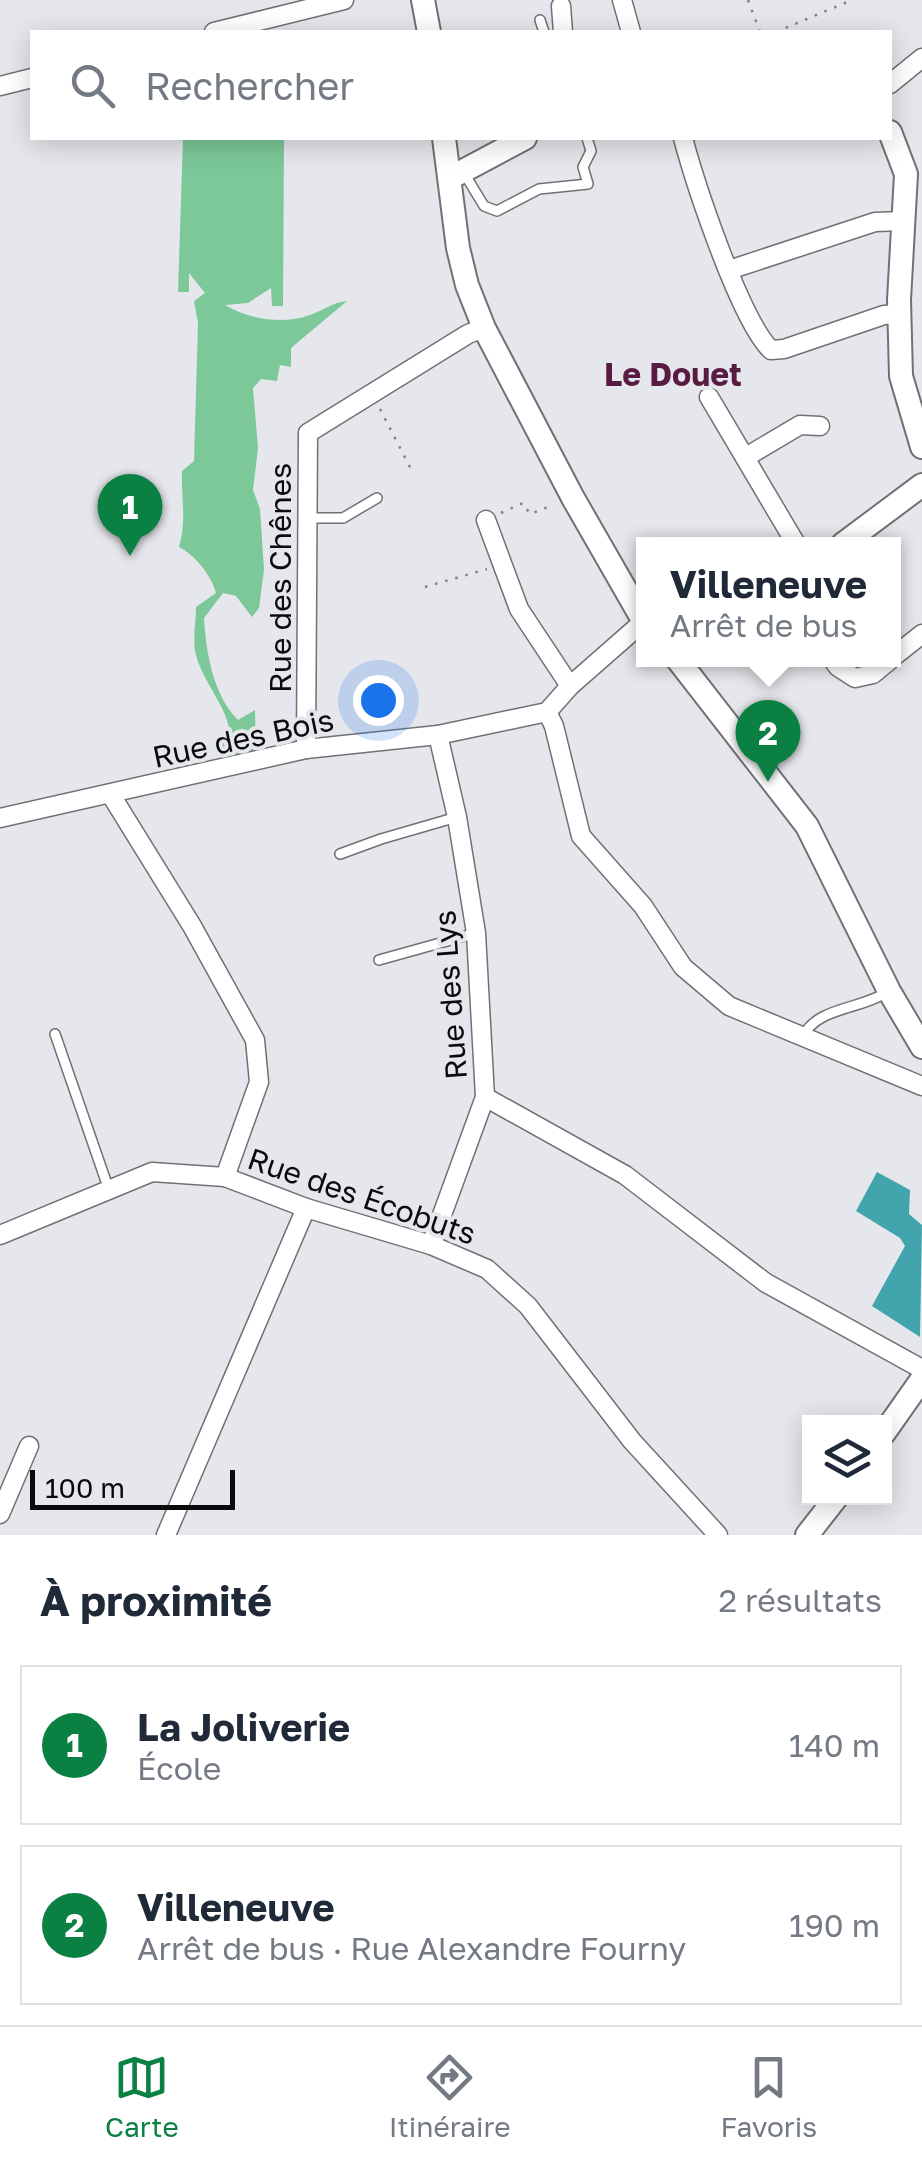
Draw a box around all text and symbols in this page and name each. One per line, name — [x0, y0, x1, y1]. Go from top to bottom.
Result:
search box — [30, 30, 892, 140]
icon: search — [65, 58, 120, 113]
text: Rechercher — [145, 63, 354, 108]
district label: Le Douet — [604, 355, 742, 393]
street label: Rue des Chênes — [262, 463, 298, 693]
pin: 1 — [98, 474, 162, 556]
popup — [636, 537, 901, 667]
text: Villeneuve — [670, 561, 867, 606]
text: Arrêt de bus — [670, 606, 857, 644]
your location — [353, 675, 404, 726]
pin: 2 — [736, 700, 800, 782]
street label: Rue des Bois — [149, 701, 337, 775]
street label: Rue des Lys — [426, 909, 474, 1081]
street label: Rue des Écobuts — [243, 1140, 481, 1252]
map controls — [802, 1415, 892, 1505]
button: layers — [802, 1415, 892, 1505]
scale bar — [30, 1465, 235, 1510]
text: 100 m — [45, 1471, 125, 1504]
text: À proximité — [40, 1575, 272, 1625]
text: 2 résultats — [718, 1581, 882, 1619]
text: La Joliverie — [137, 1704, 350, 1749]
text: 1 — [66, 1726, 83, 1764]
text: 140 m — [789, 1726, 880, 1764]
text: École — [137, 1749, 221, 1787]
text: Villeneuve — [137, 1884, 335, 1929]
text: 2 — [65, 1906, 84, 1944]
text: 190 m — [789, 1906, 880, 1944]
text: Arrêt de bus · Rue Alexandre Fourny — [137, 1929, 686, 1967]
tab: Carte — [105, 2050, 179, 2143]
tab: Itinéraire — [389, 2050, 511, 2143]
tab: Favoris — [720, 2050, 817, 2143]

